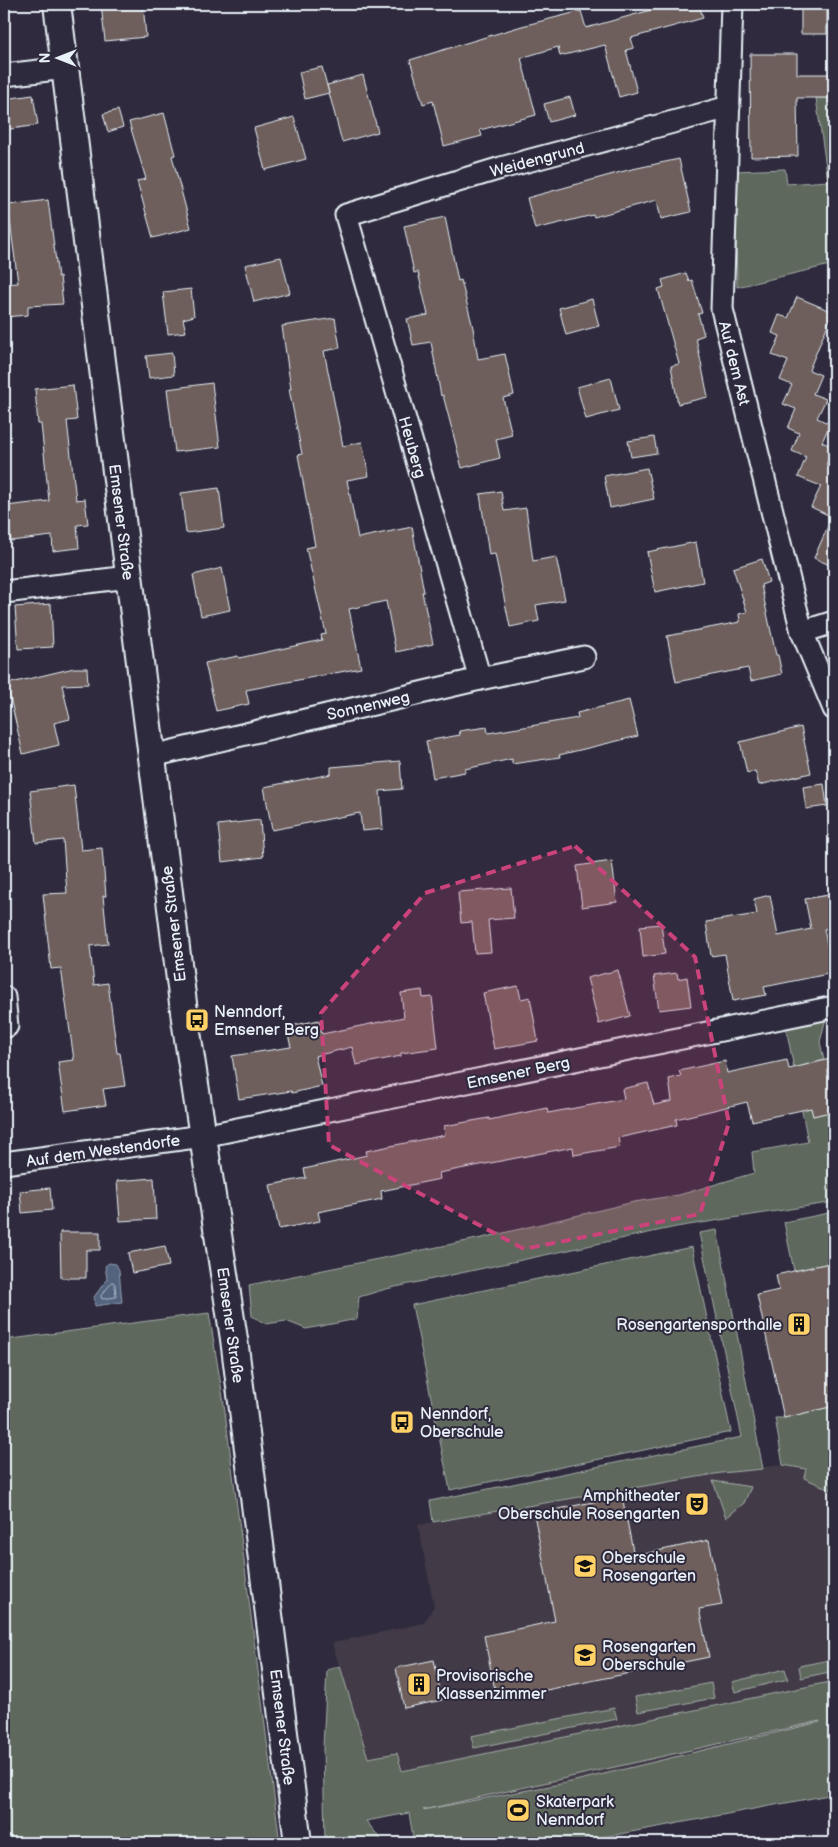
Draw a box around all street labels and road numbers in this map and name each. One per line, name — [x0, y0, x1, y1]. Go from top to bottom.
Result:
street label: Weidengrund — [488, 139, 587, 182]
street label: Auf dem Ast — [714, 319, 753, 407]
street label: Heuberg — [394, 414, 429, 480]
street label: Emsener Straße — [104, 463, 137, 582]
street label: Sonnenweg — [325, 688, 412, 725]
street label: Emsener Straße — [158, 864, 191, 983]
street label: Emsener Berg — [465, 1053, 572, 1094]
street label: Auf dem Westendorfe — [25, 1131, 182, 1172]
street label: Emsener Straße — [212, 1266, 247, 1385]
street label: Emsener Straße — [265, 1668, 298, 1787]

